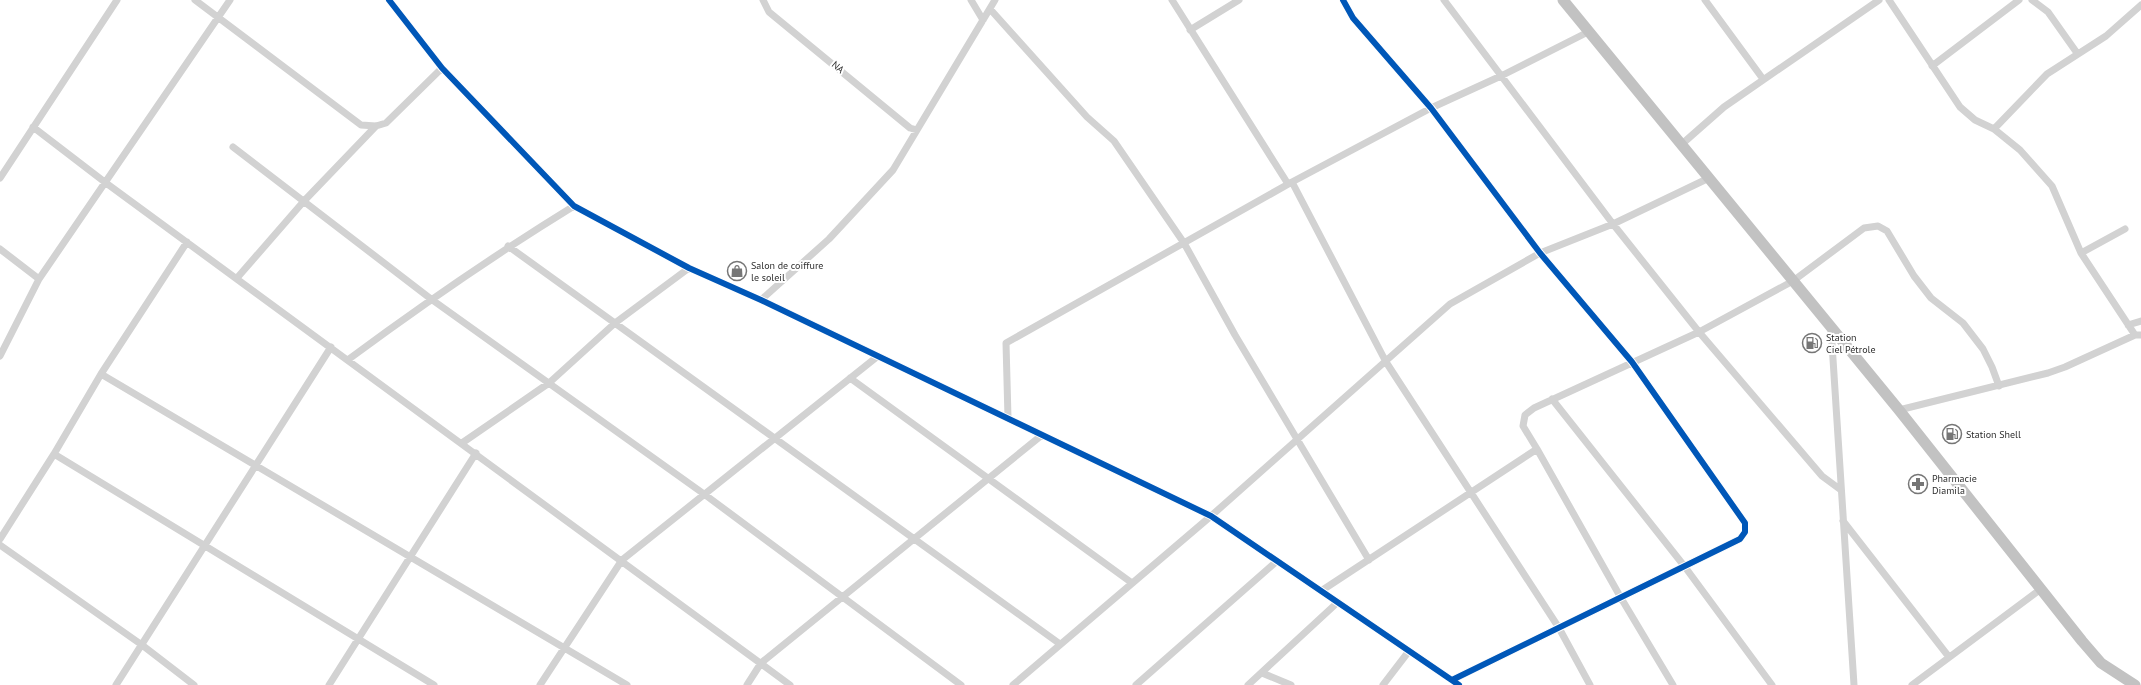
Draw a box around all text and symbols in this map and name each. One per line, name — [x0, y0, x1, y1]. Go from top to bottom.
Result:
street label: NA — [829, 58, 847, 76]
place label: Salon de coiffure le soleil — [751, 259, 823, 284]
shop icon: Salon de coiffure le soleil — [726, 260, 748, 282]
place label: Station Ciel Pétrole — [1826, 331, 1876, 356]
fuel station icon: Station Ciel Pétrole — [1801, 332, 1823, 354]
fuel station icon: Station Shell — [1941, 423, 1963, 445]
place label: Station Shell — [1966, 428, 2021, 441]
place label: Pharmacie Diamila — [1932, 472, 1977, 497]
pharmacy icon: Pharmacie Diamila — [1907, 473, 1929, 495]

